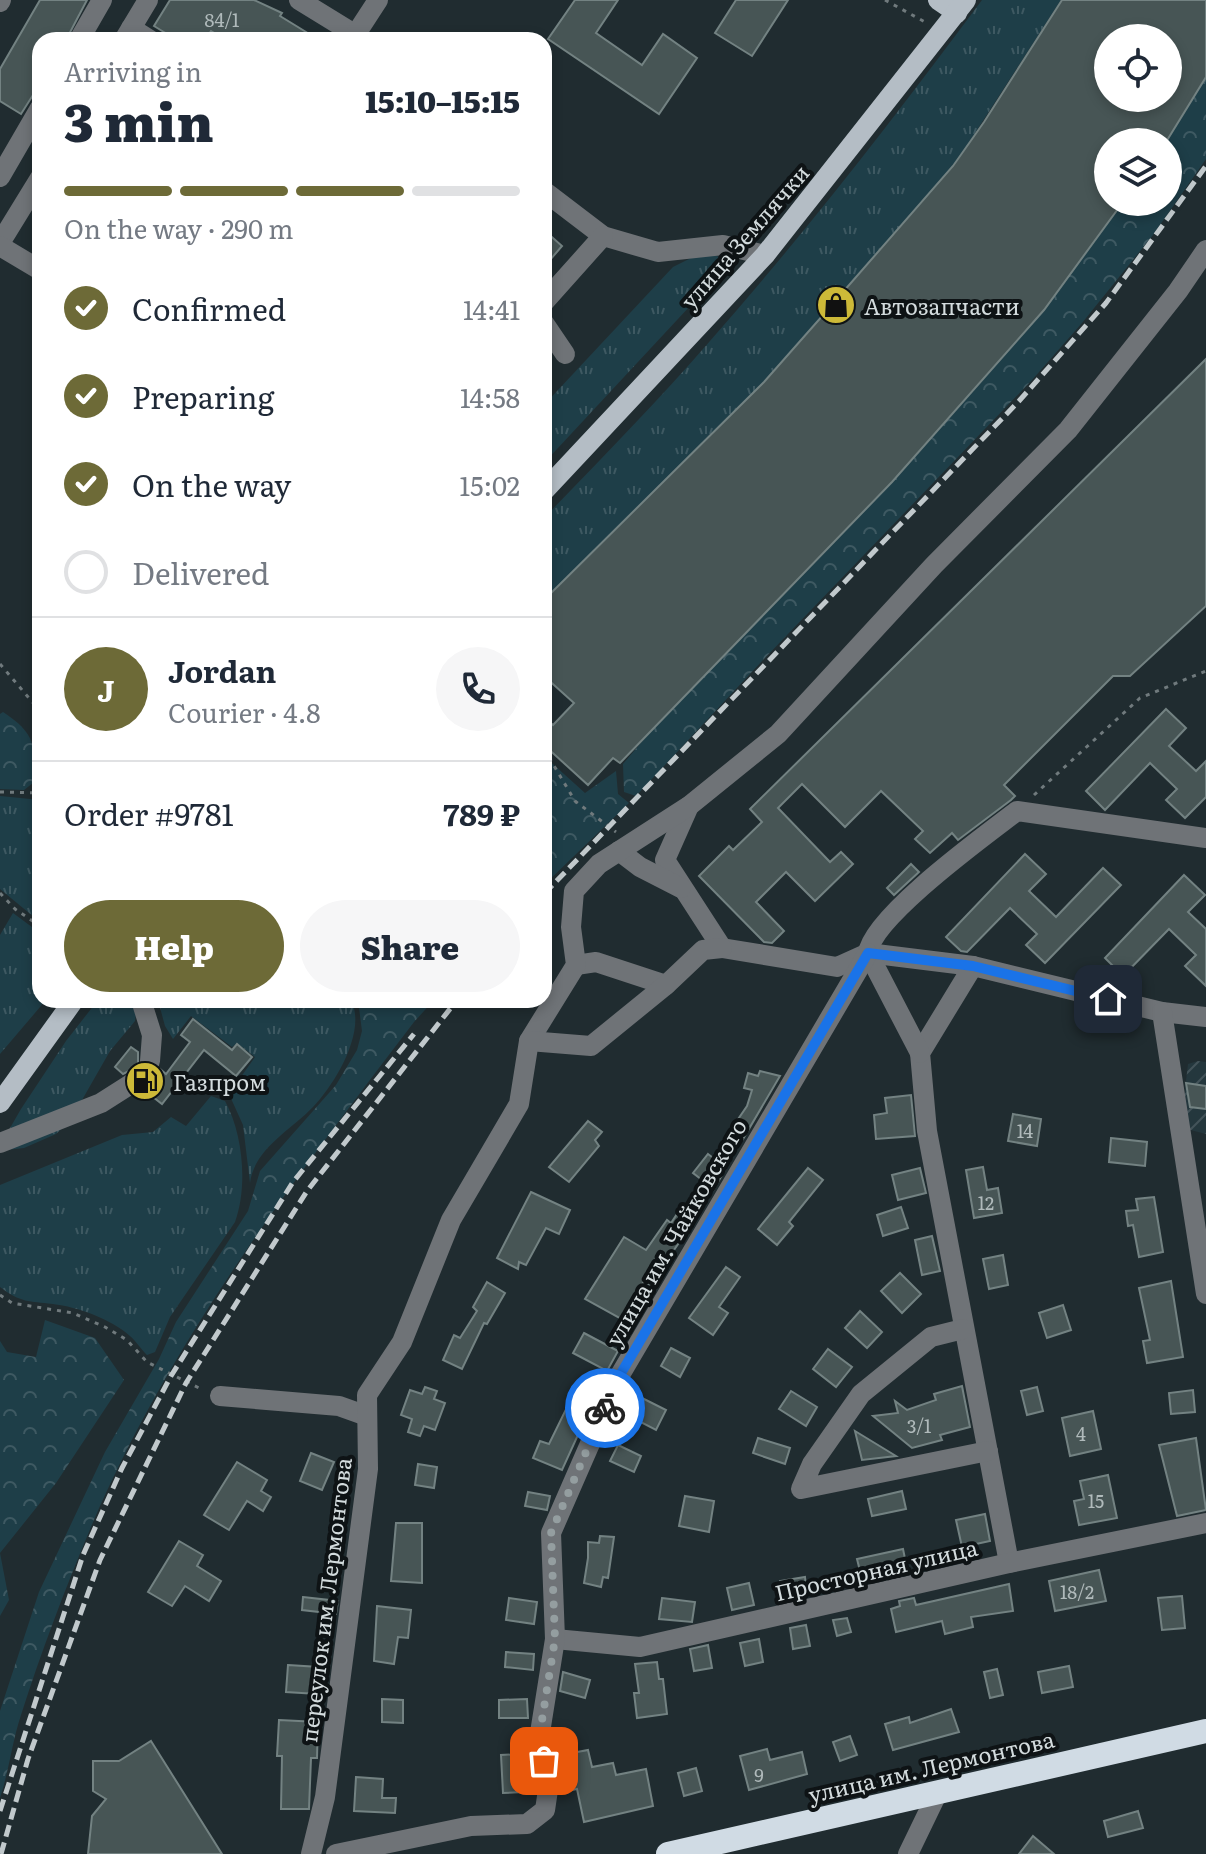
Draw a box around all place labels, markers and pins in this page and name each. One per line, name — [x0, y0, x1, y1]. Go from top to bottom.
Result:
shop icon: Автозапчасти — [815, 284, 857, 326]
place label: Автозапчасти — [864, 289, 1020, 322]
pin — [1074, 965, 1142, 1033]
fuel station icon: Газпром — [124, 1060, 166, 1102]
place label: Газпром — [173, 1065, 266, 1098]
pin — [510, 1727, 578, 1795]

